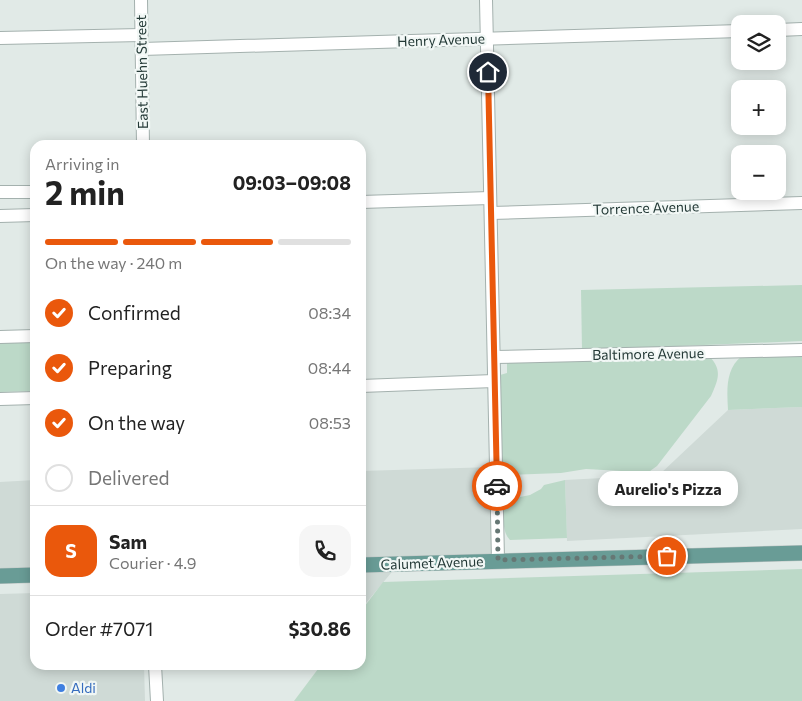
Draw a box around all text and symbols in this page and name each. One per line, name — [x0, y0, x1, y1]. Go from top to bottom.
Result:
street label: East Huehn Street — [132, 14, 151, 129]
map controls — [731, 15, 786, 200]
button: layers — [731, 15, 786, 70]
street label: Henry Avenue — [397, 29, 485, 50]
pin — [467, 51, 509, 93]
icon: home — [474, 58, 502, 86]
button: + — [731, 80, 786, 135]
button: − — [731, 145, 786, 200]
text: Arriving in — [45, 154, 119, 173]
text: 09:03–09:08 — [233, 171, 351, 194]
text: 2 min — [45, 172, 125, 212]
street label: Torrence Avenue — [593, 197, 699, 218]
text: On the way · 240 m — [45, 253, 182, 272]
icon: check — [45, 299, 73, 327]
text: Confirmed — [88, 301, 181, 324]
text: 08:34 — [308, 303, 351, 322]
street label: Baltimore Avenue — [592, 344, 704, 363]
icon: check — [45, 354, 73, 382]
text: Preparing — [88, 356, 172, 379]
text: 08:44 — [308, 358, 351, 377]
icon: check — [45, 409, 73, 437]
text: On the way — [88, 411, 185, 434]
text: 08:53 — [309, 413, 351, 432]
courier — [472, 461, 522, 511]
text: Delivered — [88, 466, 169, 489]
callout: Aurelio's Pizza — [597, 471, 737, 506]
icon: car — [483, 472, 511, 500]
text: Aurelio's Pizza — [614, 479, 722, 498]
button: phone — [299, 525, 351, 577]
text: Sam — [109, 530, 147, 553]
pin — [646, 535, 688, 577]
text: S — [65, 539, 77, 562]
icon: bag — [653, 542, 681, 570]
street label: Calumet Avenue — [380, 552, 484, 573]
text: Courier · 4.9 — [109, 553, 196, 572]
text: Order #7071 — [45, 617, 153, 640]
text: $30.86 — [288, 617, 351, 640]
place label: Aldi — [71, 679, 96, 696]
marker: Aldi — [55, 682, 67, 694]

